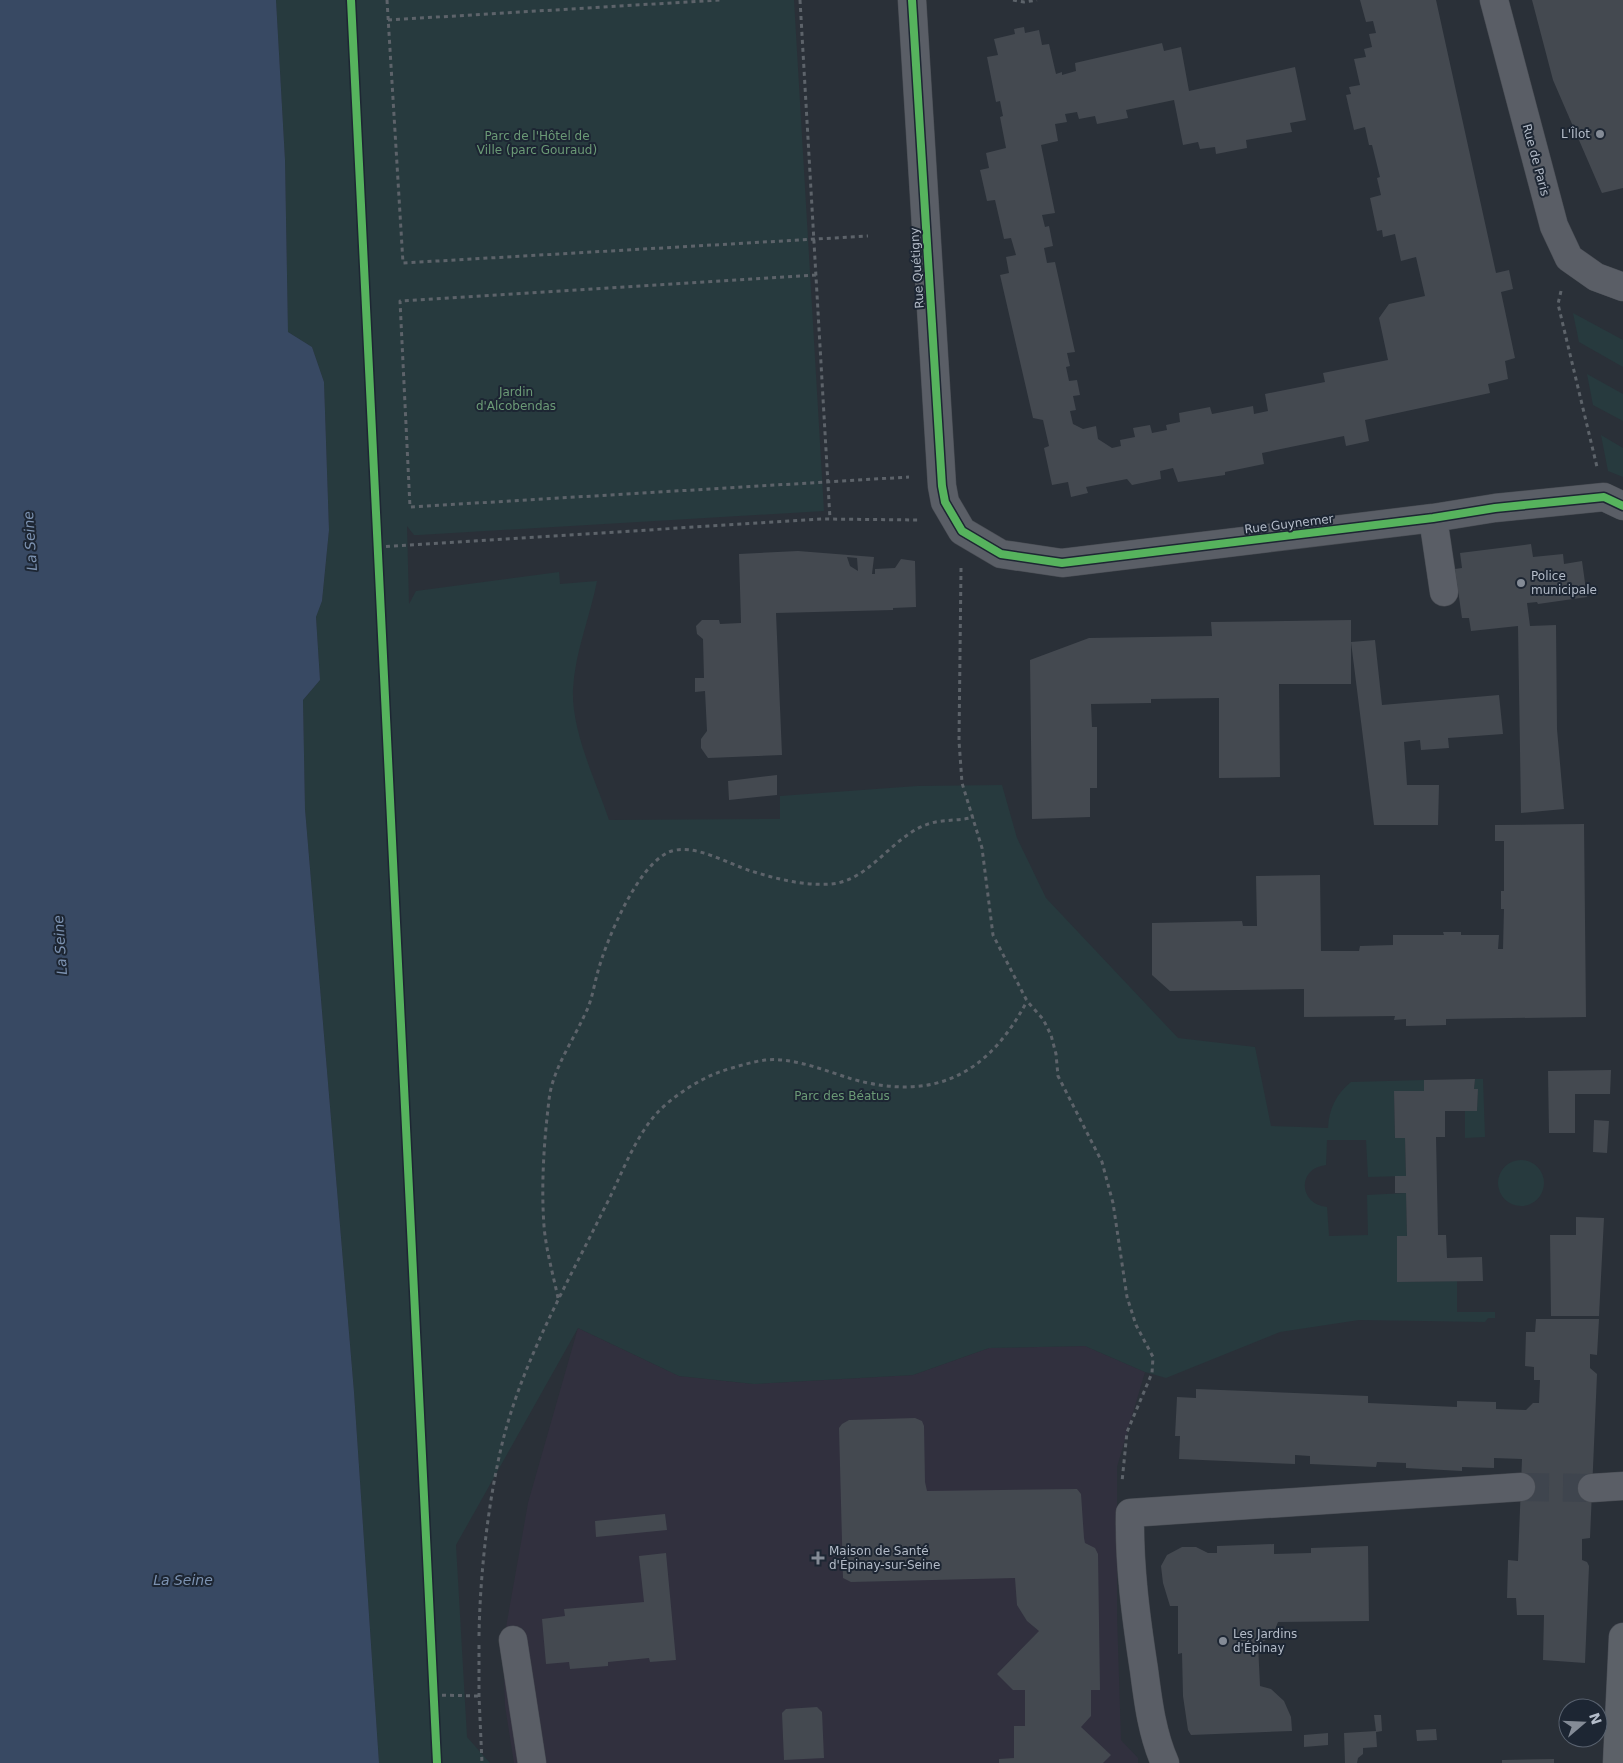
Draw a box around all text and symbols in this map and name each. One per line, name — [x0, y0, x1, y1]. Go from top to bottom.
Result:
street label: Rue de Paris — [1520, 122, 1552, 198]
place label: L'Îlot — [1561, 126, 1590, 141]
marker: L'Îlot — [1594, 128, 1606, 140]
park label: Parc de l'Hôtel de Ville (parc Gouraud) — [477, 129, 597, 157]
street label: Rue Quétigny — [907, 227, 927, 309]
park label: Jardin d'Alcobendas — [476, 385, 556, 413]
water label: La Seine — [20, 511, 40, 571]
street label: Rue Guynemer — [1244, 512, 1334, 536]
place label: Police municipale — [1531, 569, 1597, 597]
marker: Police municipale — [1515, 577, 1527, 589]
water label: La Seine — [50, 915, 70, 975]
park label: Parc des Béatus — [794, 1089, 890, 1103]
place label: Maison de Santé d'Épinay-sur-Seine — [829, 1544, 940, 1572]
marker: Maison de Santé d'Épinay-sur-Seine — [811, 1551, 825, 1565]
water label: La Seine — [153, 1572, 213, 1588]
place label: Les Jardins d'Épinay — [1233, 1627, 1297, 1655]
marker: Les Jardins d'Épinay — [1217, 1635, 1229, 1647]
north arrow — [1558, 1698, 1608, 1748]
text: N — [1586, 1711, 1605, 1727]

